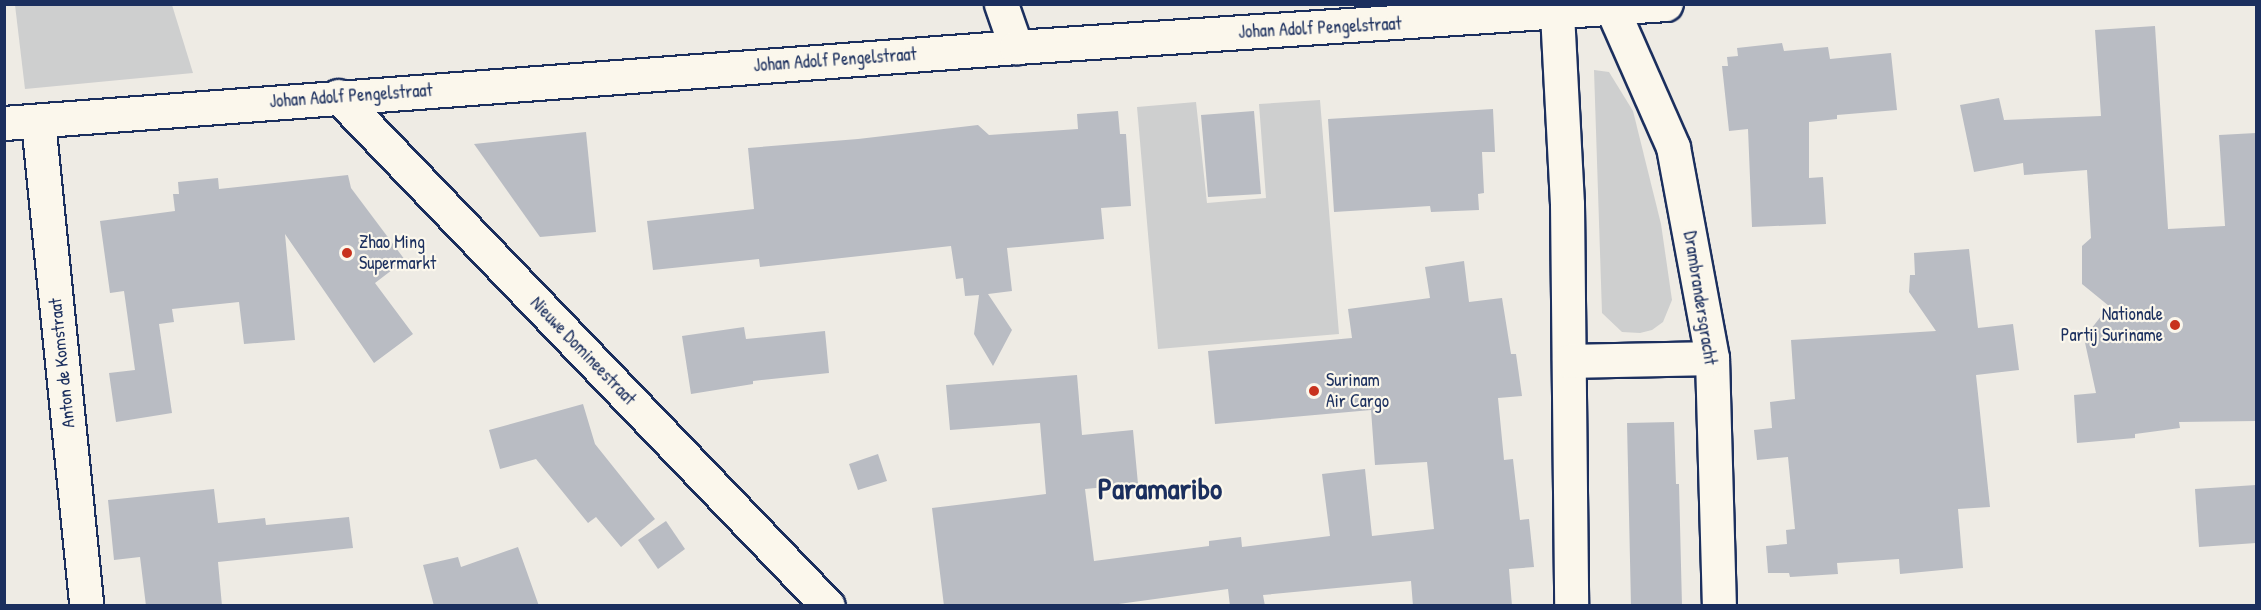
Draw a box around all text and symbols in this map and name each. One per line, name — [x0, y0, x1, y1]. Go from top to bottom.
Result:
street label: Johan Adolf Pengelstraat — [1238, 13, 1402, 43]
street label: Johan Adolf Pengelstraat — [753, 44, 917, 76]
street label: Johan Adolf Pengelstraat — [269, 80, 433, 112]
street label: Drambrandersgracht — [1679, 230, 1721, 366]
place label: Zhao Ming Supermarkt — [359, 232, 436, 274]
marker: Zhao Ming Supermarkt — [340, 246, 354, 260]
street label: Nieuwe Domineestraat — [526, 292, 640, 410]
street label: Anton de Komstraat — [44, 297, 80, 429]
place label: Nationale Partij Suriname — [2061, 304, 2163, 346]
marker: Nationale Partij Suriname — [2168, 318, 2182, 332]
place label: Surinam Air Cargo — [1326, 370, 1389, 412]
marker: Surinam Air Cargo — [1307, 384, 1321, 398]
district label: Paramaribo — [1098, 470, 1222, 506]

